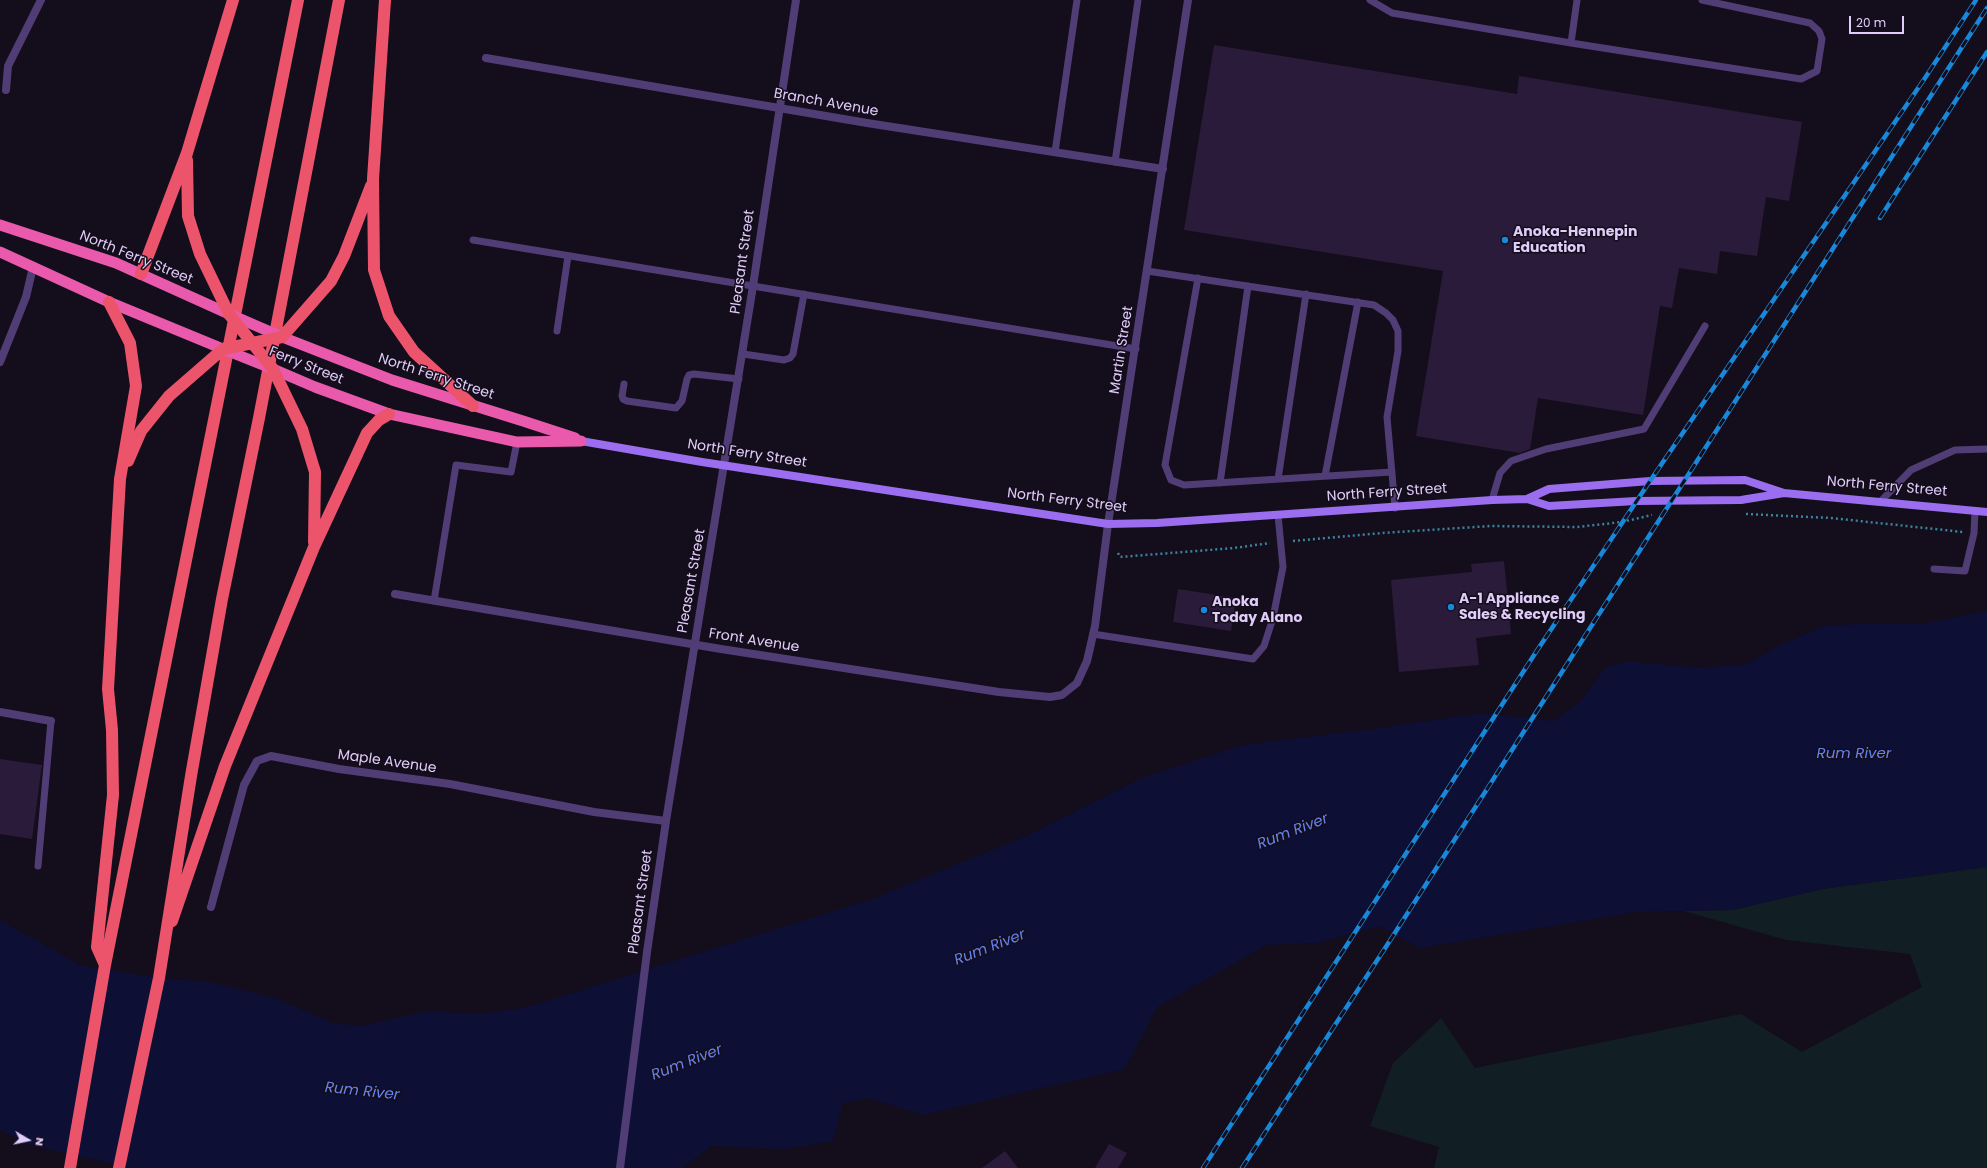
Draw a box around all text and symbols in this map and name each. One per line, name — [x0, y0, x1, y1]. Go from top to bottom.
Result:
scale bar — [1851, 8, 1906, 34]
text: 20 m — [1856, 14, 1886, 31]
street label: Branch Avenue — [772, 86, 880, 120]
street label: Pleasant Street — [727, 209, 759, 315]
place label: Anoka-Hennepin Education — [1513, 224, 1637, 256]
street label: North Ferry Street — [77, 228, 195, 288]
marker: Anoka-Hennepin Education — [1500, 235, 1510, 245]
street label: Martin Street — [1107, 305, 1137, 395]
street label: Ferry Street — [266, 343, 346, 389]
street label: North Ferry Street — [376, 350, 496, 404]
street label: North Ferry Street — [686, 436, 808, 472]
street label: North Ferry Street — [1826, 473, 1948, 501]
street label: North Ferry Street — [1326, 480, 1448, 506]
street label: North Ferry Street — [1006, 485, 1128, 517]
street label: Pleasant Street — [675, 528, 709, 634]
place label: A-1 Appliance Sales & Recycling — [1459, 591, 1586, 624]
place label: Anoka Today Alano — [1212, 594, 1302, 626]
marker: A-1 Appliance Sales & Recycling — [1446, 602, 1456, 612]
marker: Anoka Today Alano — [1199, 605, 1209, 615]
street label: Front Avenue — [707, 626, 801, 656]
water label: Rum River — [1817, 745, 1891, 763]
street label: Maple Avenue — [337, 747, 437, 777]
water label: Rum River — [1255, 810, 1331, 854]
street label: Pleasant Street — [625, 849, 657, 955]
water label: Rum River — [952, 926, 1028, 970]
water label: Rum River — [649, 1041, 725, 1085]
water label: Rum River — [324, 1079, 400, 1105]
north arrow — [8, 1120, 48, 1160]
text: N — [31, 1137, 48, 1147]

